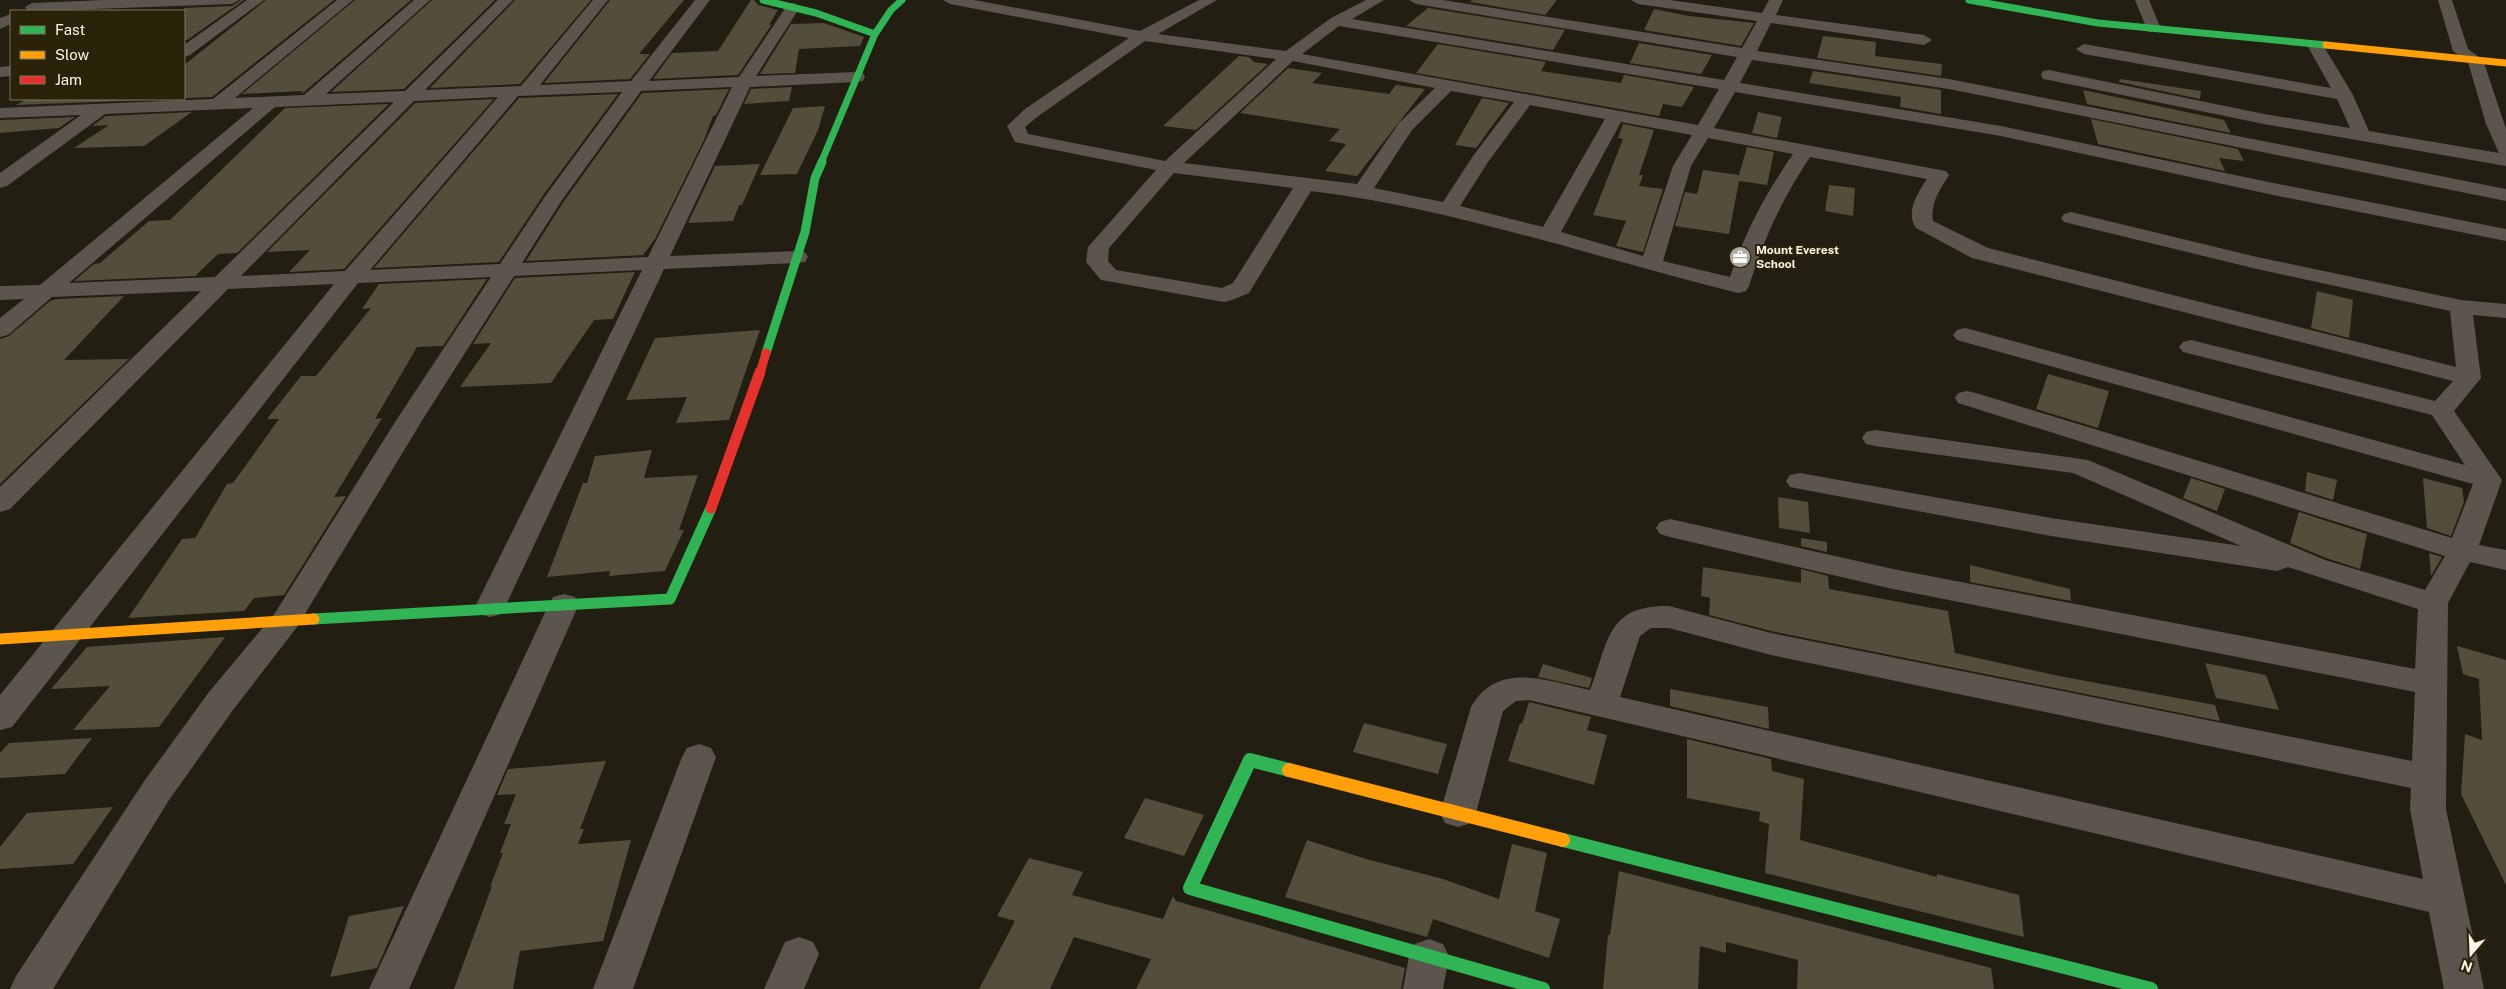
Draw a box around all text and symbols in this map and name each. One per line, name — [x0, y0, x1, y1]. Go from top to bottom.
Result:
legend — [10, 10, 185, 100]
text: Fast — [55, 21, 85, 38]
text: Slow — [55, 46, 90, 63]
text: Jam — [55, 71, 82, 88]
place label: Mount Everest School — [1756, 243, 1839, 271]
office icon: Mount Everest School — [1728, 245, 1752, 269]
north arrow — [2446, 929, 2496, 979]
text: N — [2459, 957, 2475, 976]

